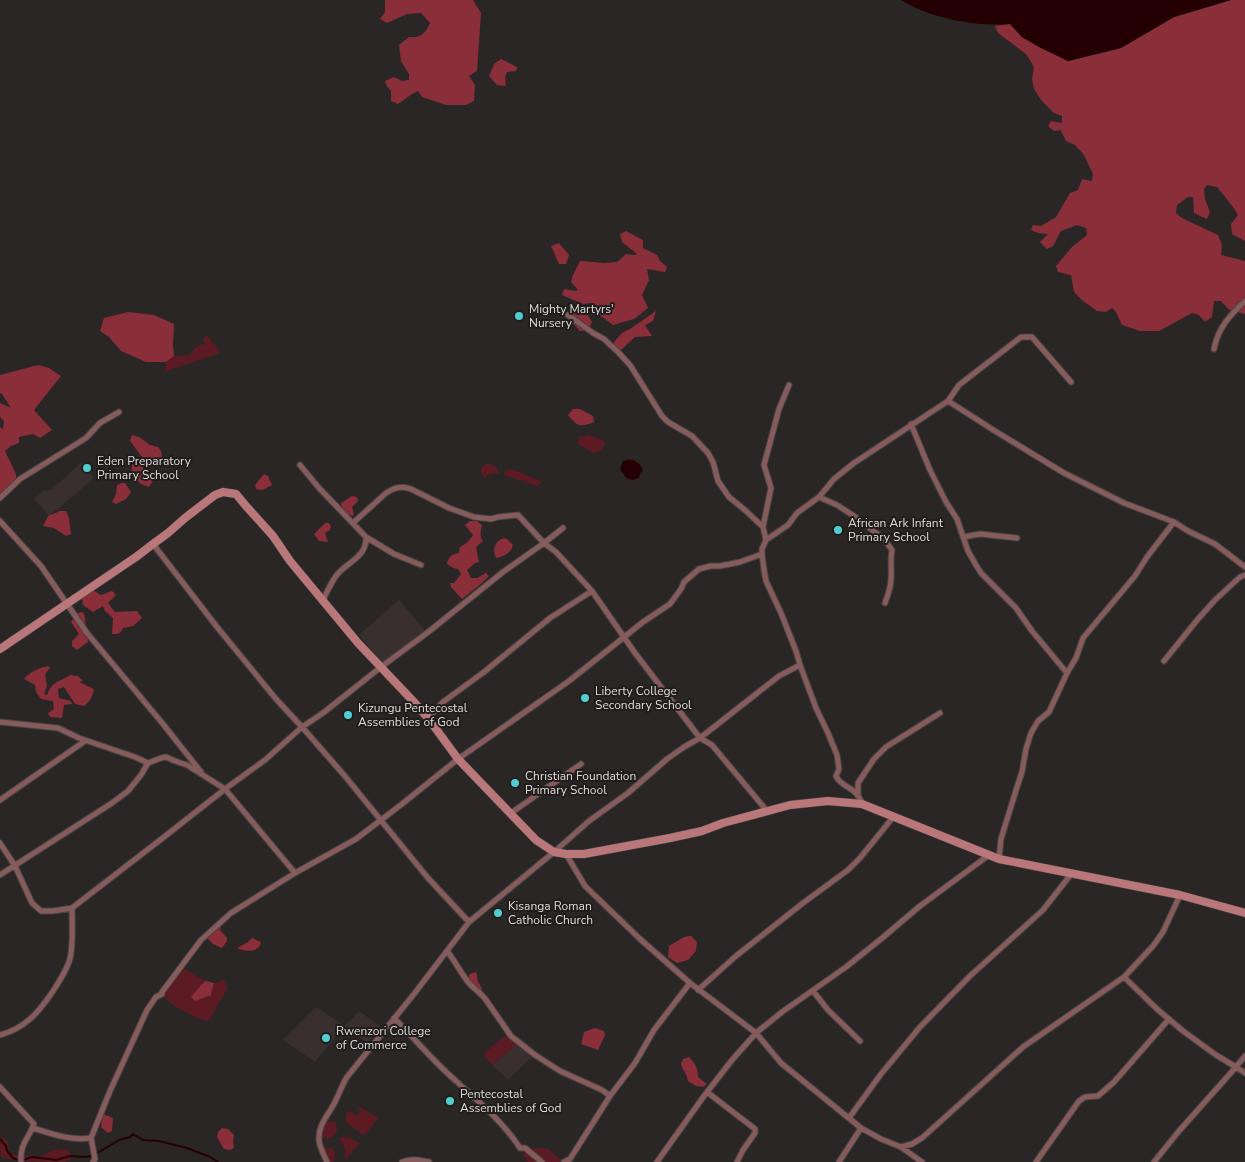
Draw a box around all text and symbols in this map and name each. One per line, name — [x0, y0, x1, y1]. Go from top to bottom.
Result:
place label: Mighty Martyrs' Nursery — [529, 301, 614, 331]
marker: Mighty Martyrs' Nursery — [513, 310, 525, 322]
place label: Eden Preparatory Primary School — [97, 453, 192, 483]
marker: Eden Preparatory Primary School — [81, 462, 93, 474]
place label: African Ark Infant Primary School — [848, 515, 944, 545]
marker: African Ark Infant Primary School — [832, 524, 844, 536]
place label: Liberty College Secondary School — [595, 683, 692, 713]
marker: Liberty College Secondary School — [579, 692, 591, 704]
place label: Kizungu Pentecostal Assemblies of God — [358, 700, 468, 730]
marker: Kizungu Pentecostal Assemblies of God — [342, 709, 354, 721]
place label: Christian Foundation Primary School — [525, 768, 636, 798]
marker: Christian Foundation Primary School — [509, 777, 521, 789]
place label: Kisanga Roman Catholic Church — [508, 898, 593, 928]
marker: Kisanga Roman Catholic Church — [492, 907, 504, 919]
place label: Rwenzori College of Commerce — [336, 1023, 431, 1053]
marker: Rwenzori College of Commerce — [320, 1032, 332, 1044]
place label: Pentecostal Assemblies of God — [460, 1086, 562, 1116]
marker: Pentecostal Assemblies of God — [444, 1095, 456, 1107]

